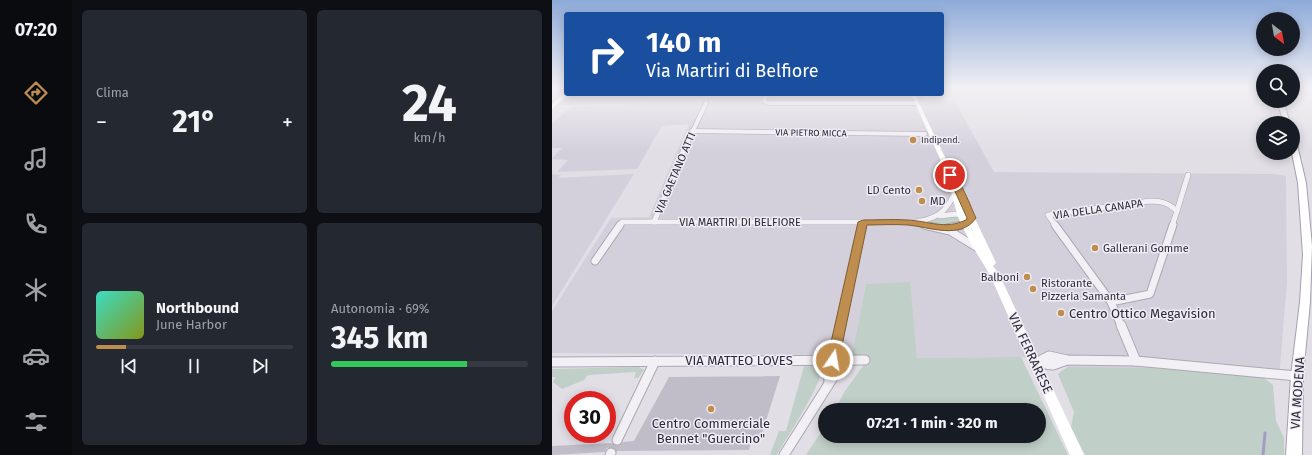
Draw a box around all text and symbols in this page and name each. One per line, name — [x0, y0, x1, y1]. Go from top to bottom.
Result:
north arrow — [1256, 12, 1300, 56]
map controls — [1256, 12, 1300, 160]
text: 07:20 — [15, 19, 57, 41]
text: 140 m — [646, 26, 722, 59]
icon: right — [580, 28, 632, 80]
text: Via Martiri di Belfiore — [646, 60, 818, 82]
button: search — [1256, 64, 1300, 108]
text: 24 — [402, 72, 457, 135]
icon: directions — [22, 79, 50, 107]
text: Clima — [96, 85, 129, 100]
text: 21° — [172, 104, 217, 140]
text: − — [96, 109, 107, 136]
text: + — [282, 109, 293, 136]
button: layers — [1256, 116, 1300, 160]
street label: VIA PIETRO MICCA — [775, 127, 848, 139]
text: km/h — [413, 130, 446, 145]
street label: VIA GAETANO ATTI — [652, 130, 699, 216]
marker: Indipend. — [908, 135, 918, 145]
place label: Indipend. — [921, 135, 960, 145]
icon: music — [22, 145, 50, 173]
pin — [933, 158, 967, 192]
icon: arrive — [939, 164, 961, 186]
place label: LD Cento — [867, 184, 911, 197]
marker: LD Cento — [914, 185, 924, 195]
place label: MD — [930, 195, 946, 208]
marker: MD — [917, 196, 927, 206]
street label: VIA DELLA CANAPA — [1053, 197, 1144, 222]
icon: phone — [22, 210, 50, 238]
street label: VIA MARTIRI DI BELFIORE — [679, 216, 801, 229]
place label: Gallerani Gomme — [1103, 242, 1189, 255]
marker: Gallerani Gomme — [1090, 243, 1100, 253]
place label: Balboni — [981, 271, 1019, 284]
marker: Balboni — [1022, 272, 1032, 282]
icon: climate — [22, 276, 50, 304]
place label: Ristorante Pizzeria Samanta — [1041, 277, 1126, 303]
marker: Ristorante Pizzeria Samanta — [1028, 284, 1038, 294]
text: Northbound — [156, 299, 239, 317]
text: Autonomia · 69% — [331, 301, 430, 316]
place label: Centro Ottico Megavision — [1069, 306, 1216, 321]
marker: Centro Ottico Megavision — [1056, 308, 1066, 318]
street label: VIA FERRARESE — [1005, 311, 1056, 396]
text: June Harbor — [156, 317, 227, 332]
text: 345 km — [331, 320, 428, 356]
position arrow — [812, 339, 854, 381]
icon: car — [22, 342, 50, 370]
street label: VIA MATTEO LOVES — [685, 353, 793, 368]
icon: previous — [118, 355, 140, 377]
icon: pause — [183, 355, 205, 377]
icon: next — [249, 355, 271, 377]
street label: VIA MODENA — [1287, 356, 1308, 430]
speed limit sign: 30 — [564, 391, 616, 443]
marker: Centro Commerciale Bennet "Guercino" — [706, 404, 716, 414]
icon: filters — [22, 408, 50, 436]
text: 07:21 · 1 min · 320 m — [866, 414, 998, 432]
place label: Centro Commerciale Bennet "Guercino" — [652, 416, 770, 446]

